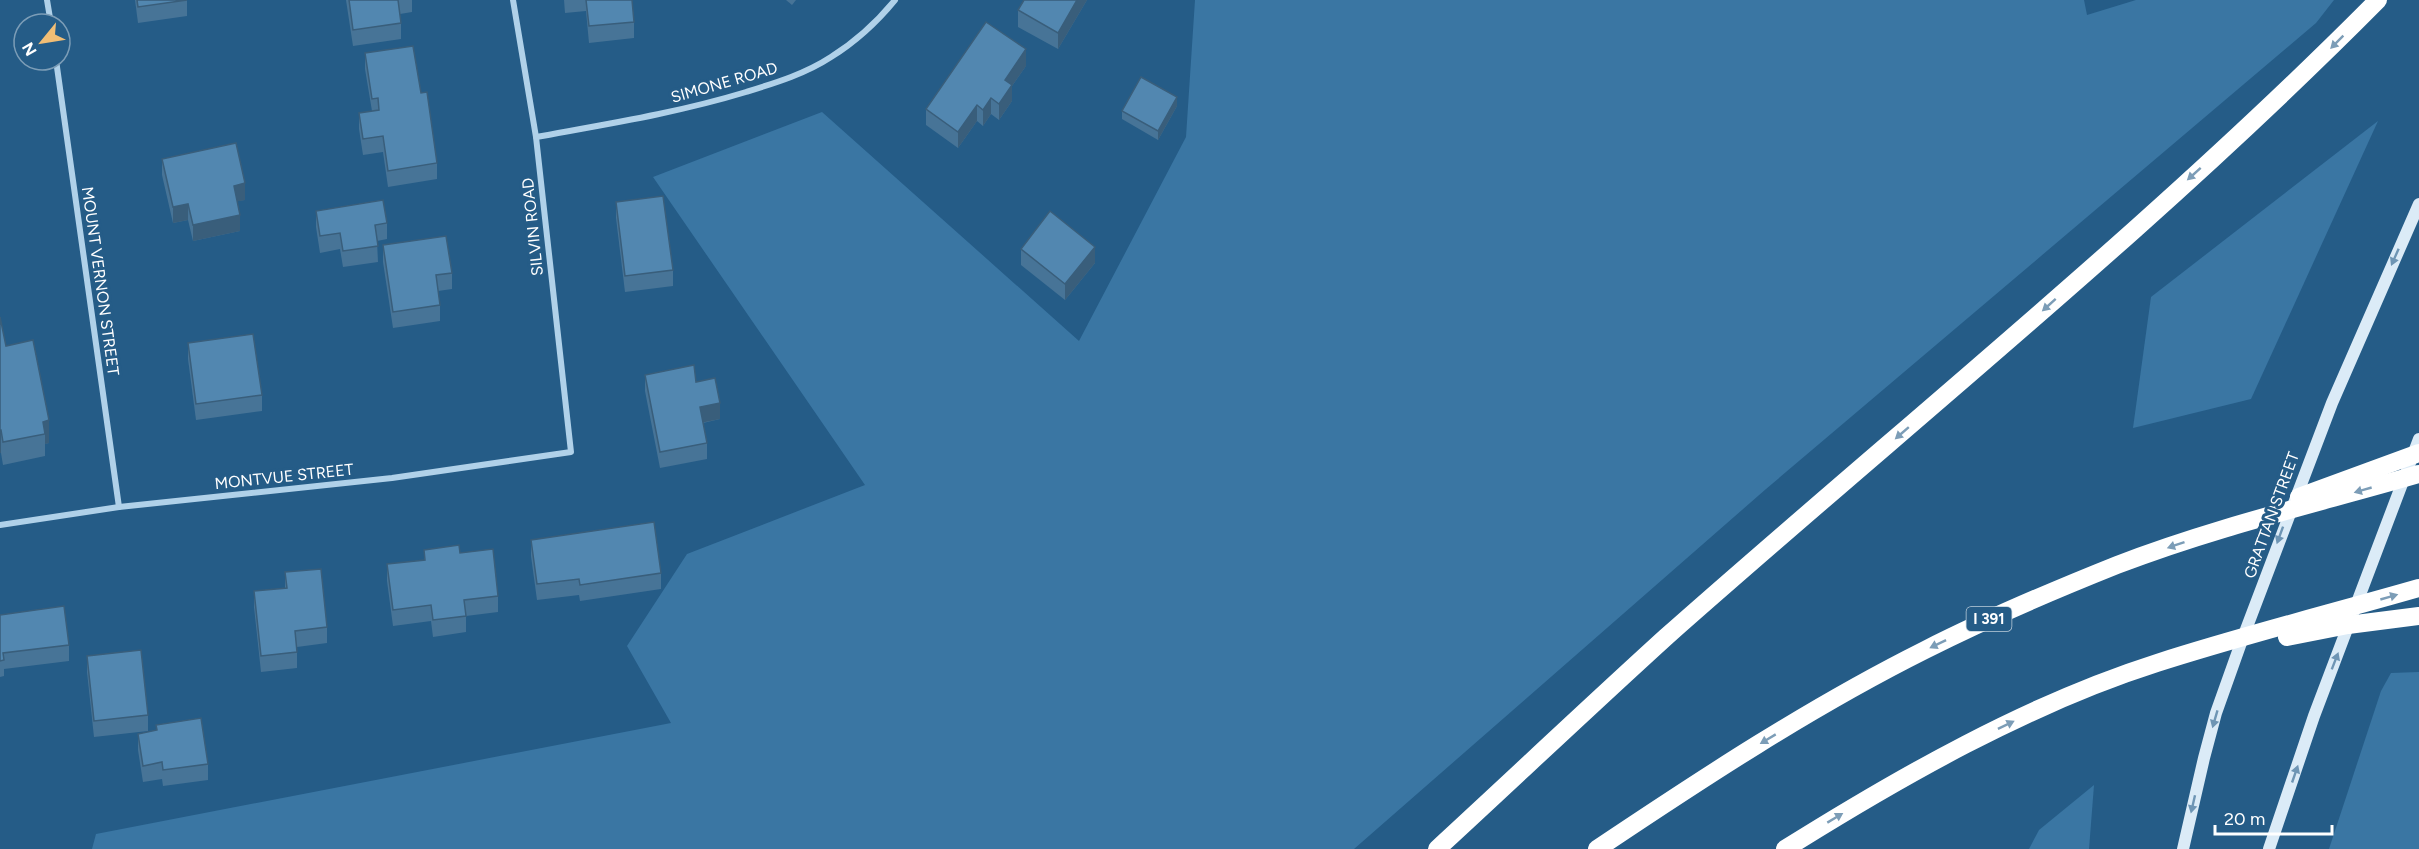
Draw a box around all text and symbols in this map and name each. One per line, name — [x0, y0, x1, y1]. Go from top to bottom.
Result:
north arrow — [12, 12, 72, 72]
one-way arrow — [2330, 34, 2344, 48]
text: N — [18, 39, 41, 59]
street label: SIMONE ROAD — [669, 58, 780, 107]
one-way arrow — [2187, 167, 2202, 180]
street label: SILVIN ROAD — [518, 177, 547, 277]
street label: MOUNT VERNON STREET — [78, 185, 123, 377]
one-way arrow — [2390, 248, 2399, 266]
one-way arrow — [2042, 298, 2057, 311]
one-way arrow — [1895, 426, 1910, 439]
street label: GRATTAN STREET — [2240, 449, 2303, 581]
street label: MONTVUE STREET — [214, 460, 355, 493]
one-way arrow — [2354, 486, 2372, 495]
one-way arrow — [2275, 527, 2285, 545]
one-way arrow — [2167, 541, 2185, 551]
one-way arrow — [2381, 592, 2399, 601]
road number: I 391 — [1966, 607, 2012, 631]
one-way arrow — [1929, 639, 1946, 648]
one-way arrow — [2330, 652, 2340, 670]
one-way arrow — [2210, 710, 2219, 728]
one-way arrow — [1998, 721, 2015, 730]
one-way arrow — [1760, 734, 1776, 745]
one-way arrow — [2290, 765, 2300, 783]
one-way arrow — [2188, 794, 2198, 813]
scale bar — [2215, 798, 2332, 836]
text: 20 m — [2224, 808, 2265, 830]
one-way arrow — [1827, 813, 1844, 823]

